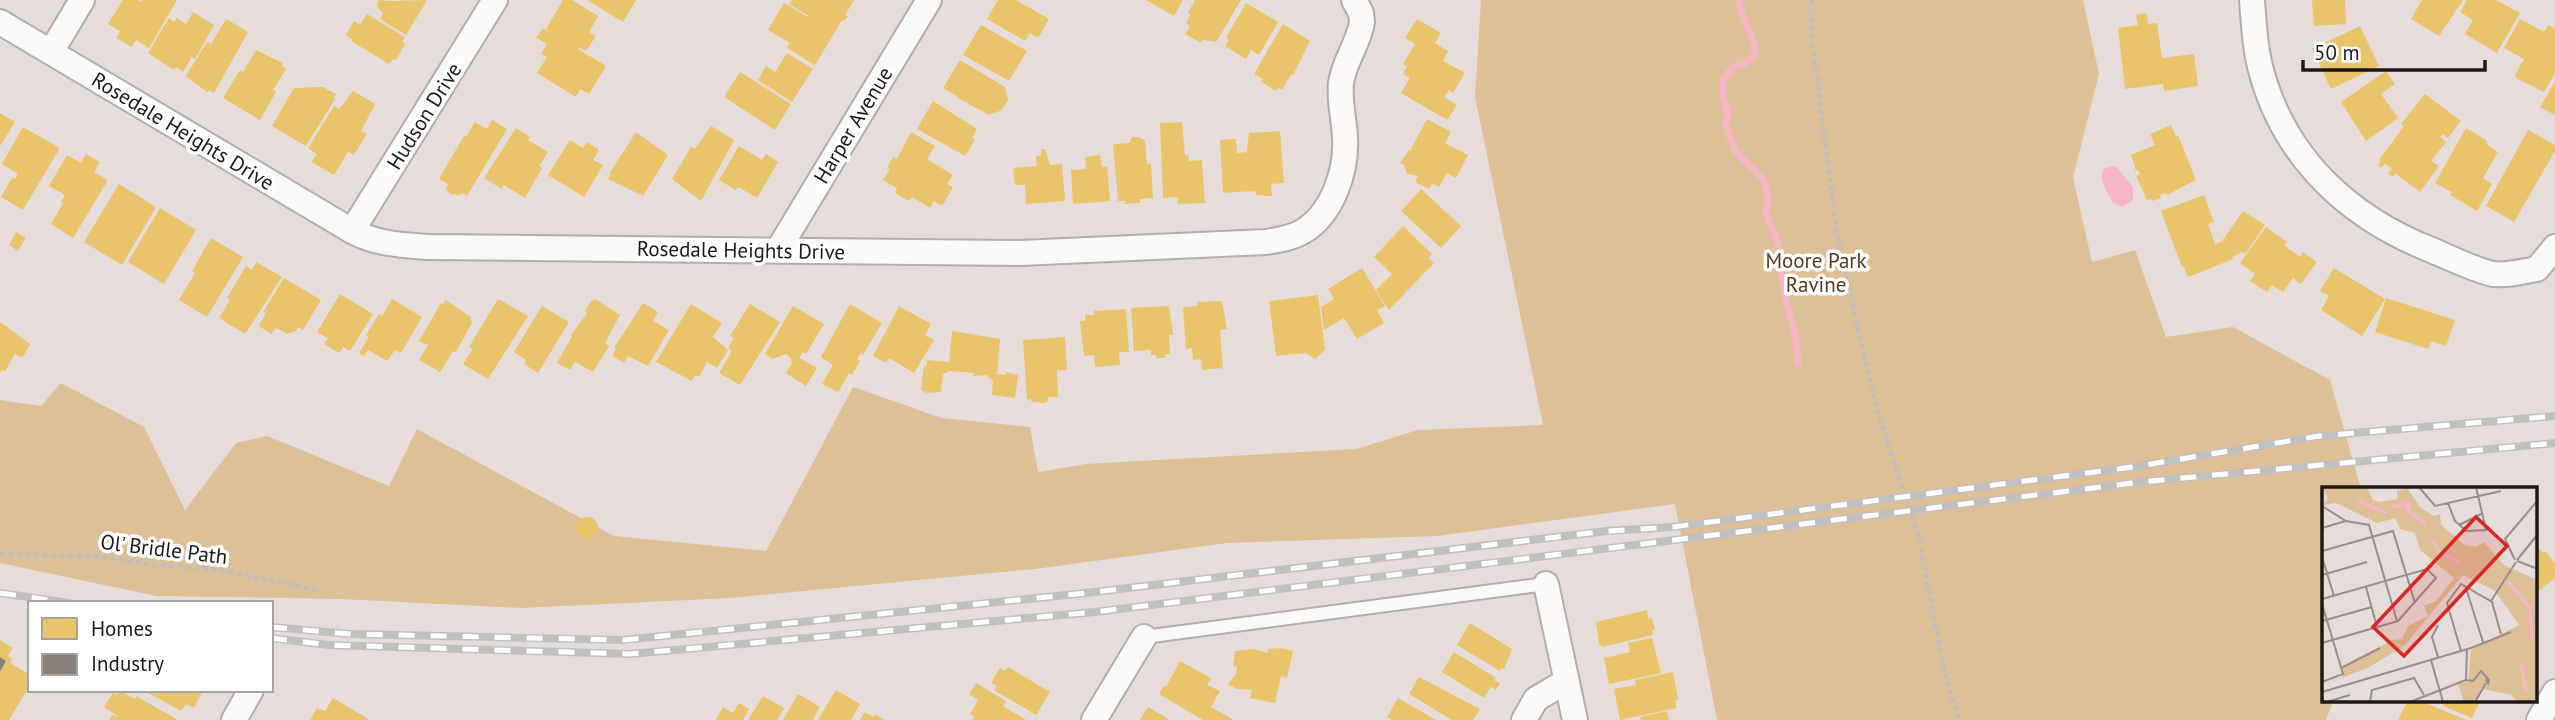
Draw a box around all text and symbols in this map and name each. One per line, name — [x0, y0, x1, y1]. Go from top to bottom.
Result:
scale bar — [2303, 28, 2485, 72]
text: 50 m — [2314, 39, 2360, 66]
street label: Hudson Drive — [380, 58, 468, 174]
street label: Harper Avenue — [808, 62, 898, 188]
street label: Rosedale Heights Drive — [87, 66, 279, 196]
street label: Rosedale Heights Drive — [637, 235, 845, 265]
park label: Moore Park Ravine — [1765, 247, 1867, 298]
inset map — [2322, 487, 2538, 702]
street label: Ol' Bridle Path — [99, 528, 229, 570]
legend — [28, 601, 273, 692]
text: Homes — [91, 615, 153, 642]
text: Industry — [91, 650, 164, 677]

